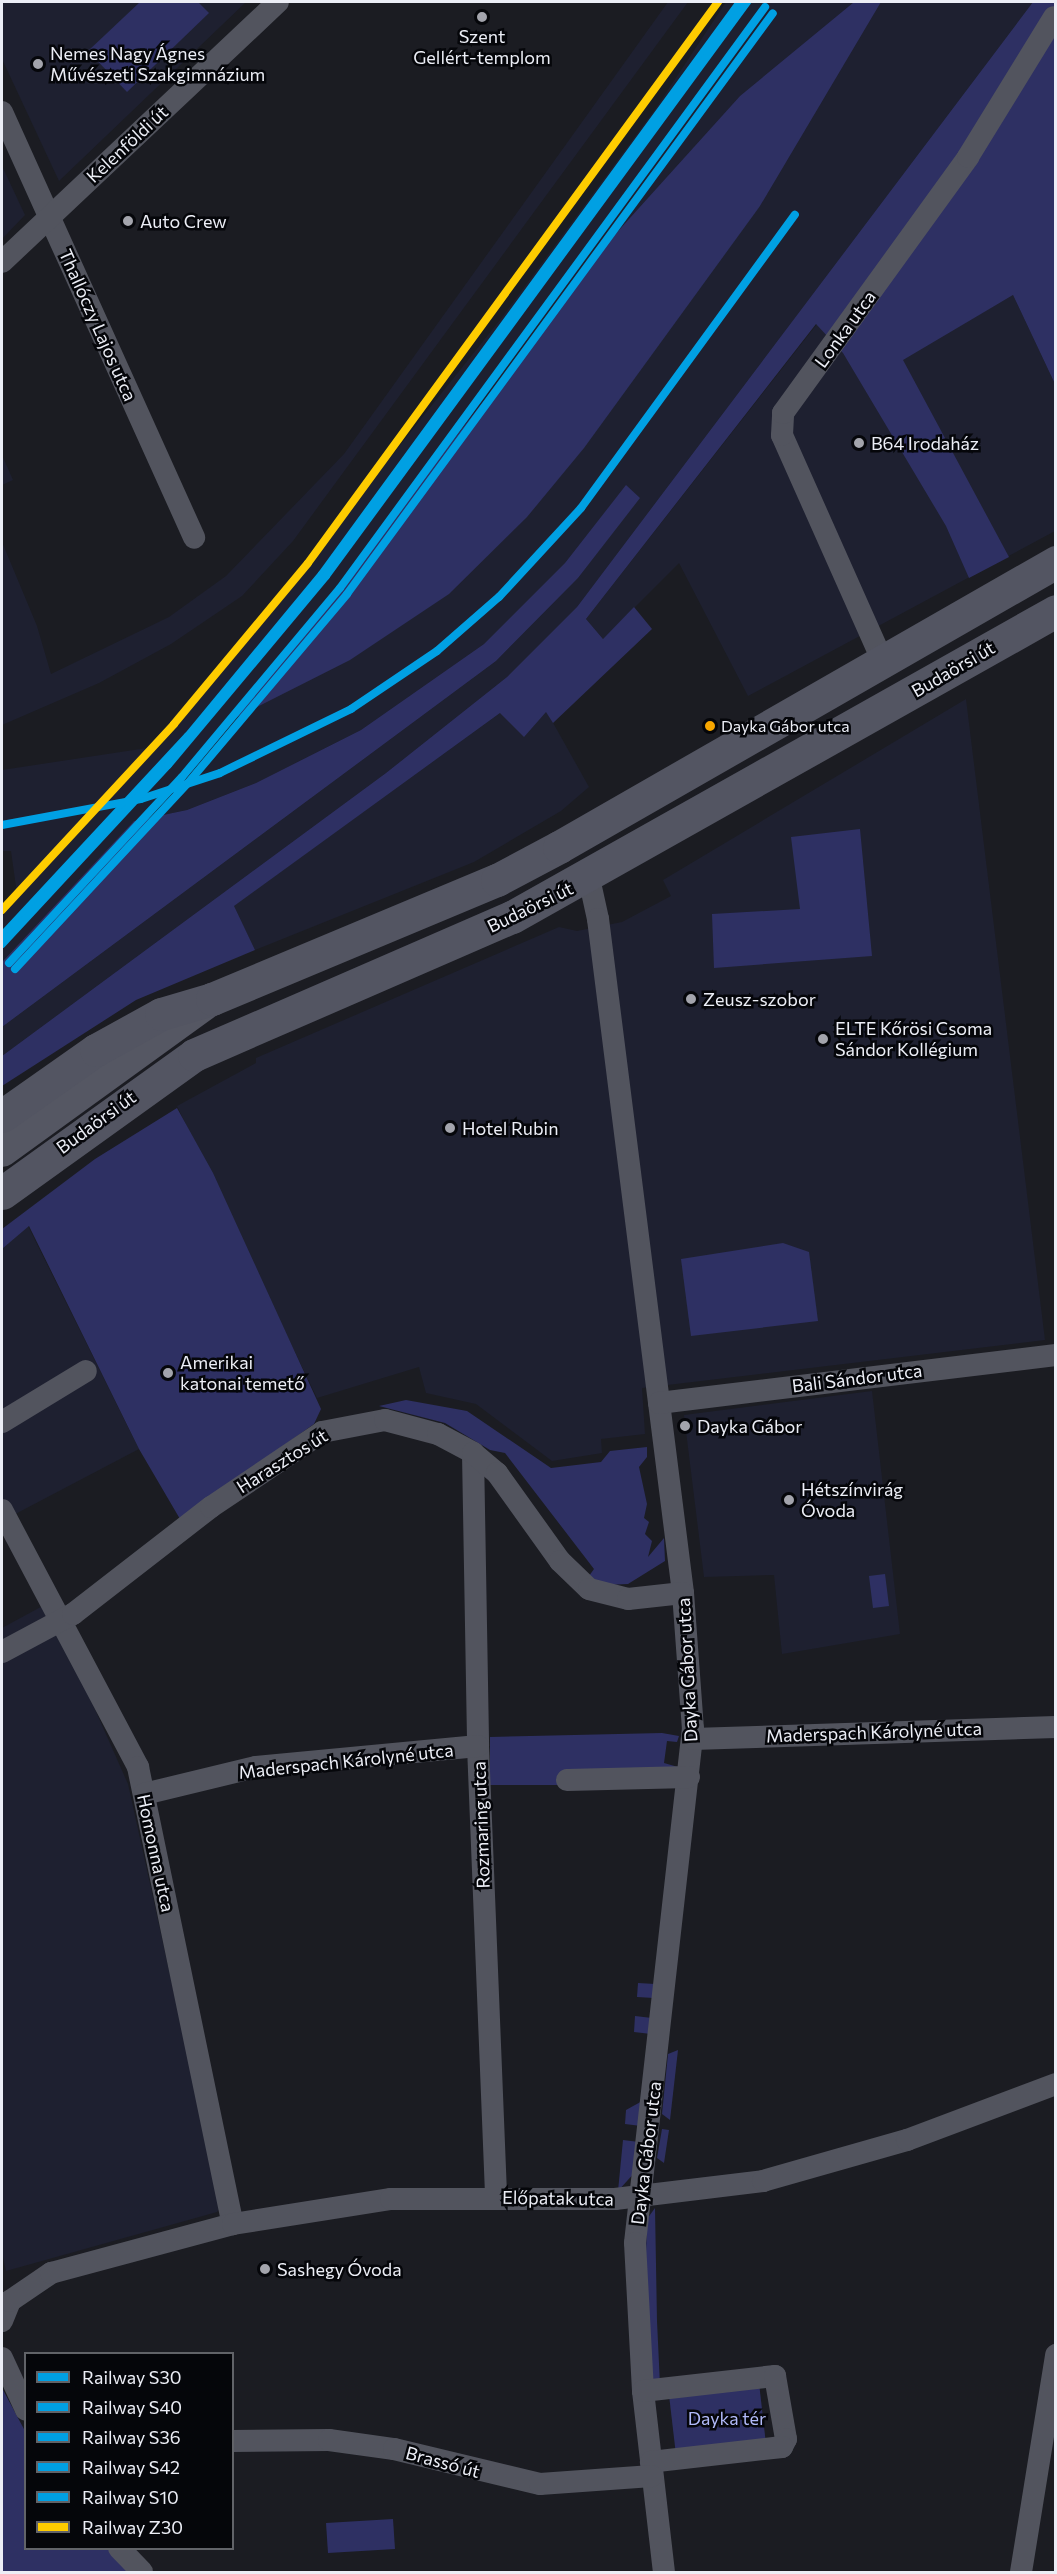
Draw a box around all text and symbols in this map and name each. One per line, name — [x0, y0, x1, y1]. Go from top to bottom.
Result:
marker: Szent Gellért-templom — [475, 10, 489, 24]
place label: Szent Gellért-templom — [413, 26, 551, 68]
place label: Nemes Nagy Ágnes Művészeti Szakgimnázium — [50, 43, 265, 86]
marker: Nemes Nagy Ágnes Művészeti Szakgimnázium — [31, 57, 45, 71]
street label: Kelenföldi út — [82, 101, 172, 187]
place label: Auto Crew — [140, 210, 227, 232]
marker: Auto Crew — [121, 214, 135, 228]
street label: Thallóczy Lajos utca — [55, 246, 141, 404]
street label: Lonka utca — [810, 286, 880, 372]
place label: B64 Irodaház — [871, 432, 979, 454]
marker: B64 Irodaház — [852, 436, 866, 450]
street label: Budaörsi út — [907, 636, 999, 702]
place label: Dayka Gábor utca — [721, 716, 850, 736]
marker: Dayka Gábor utca — [704, 720, 716, 732]
street label: Budaörsi út — [484, 877, 576, 937]
place label: Zeusz-szobor — [703, 988, 816, 1010]
marker: Zeusz-szobor — [684, 992, 698, 1006]
place label: ELTE Kőrösi Csoma Sándor Kollégium — [835, 1018, 992, 1060]
marker: ELTE Kőrösi Csoma Sándor Kollégium — [816, 1032, 830, 1046]
street label: Budaörsi út — [52, 1086, 140, 1158]
place label: Hotel Rubin — [462, 1117, 558, 1139]
marker: Hotel Rubin — [443, 1121, 457, 1135]
place label: Amerikai katonai temető — [180, 1352, 305, 1394]
street label: Bali Sándor utca — [791, 1359, 923, 1397]
marker: Amerikai katonai temető — [161, 1366, 175, 1380]
place label: Dayka Gábor — [697, 1415, 803, 1437]
marker: Dayka Gábor — [678, 1419, 692, 1433]
street label: Harasztos út — [232, 1424, 332, 1498]
place label: Hétszínvirág Óvoda — [801, 1479, 903, 1522]
marker: Hétszínvirág Óvoda — [782, 1493, 796, 1507]
street label: Dayka Gábor utca — [672, 1597, 702, 1743]
street label: Maderspach Károlyné utca — [766, 1717, 982, 1747]
street label: Maderspach Károlyné utca — [237, 1739, 455, 1783]
street label: Rozmaring utca — [468, 1761, 494, 1889]
street label: Homonna utca — [133, 1792, 179, 1914]
street label: Dayka Gábor utca — [626, 2080, 666, 2226]
street label: Előpatak utca — [502, 2186, 614, 2210]
place label: Sashegy Óvoda — [277, 2258, 402, 2280]
marker: Sashegy Óvoda — [258, 2262, 272, 2276]
legend — [24, 2352, 234, 2550]
text: Railway S30 — [82, 2366, 181, 2388]
text: Railway S40 — [82, 2396, 182, 2418]
park label: Dayka tér — [688, 2407, 766, 2429]
text: Railway S36 — [82, 2426, 181, 2448]
street label: Brassó út — [403, 2442, 483, 2482]
text: Railway S42 — [82, 2456, 180, 2478]
text: Railway S10 — [82, 2486, 179, 2508]
text: Railway Z30 — [82, 2516, 183, 2538]

